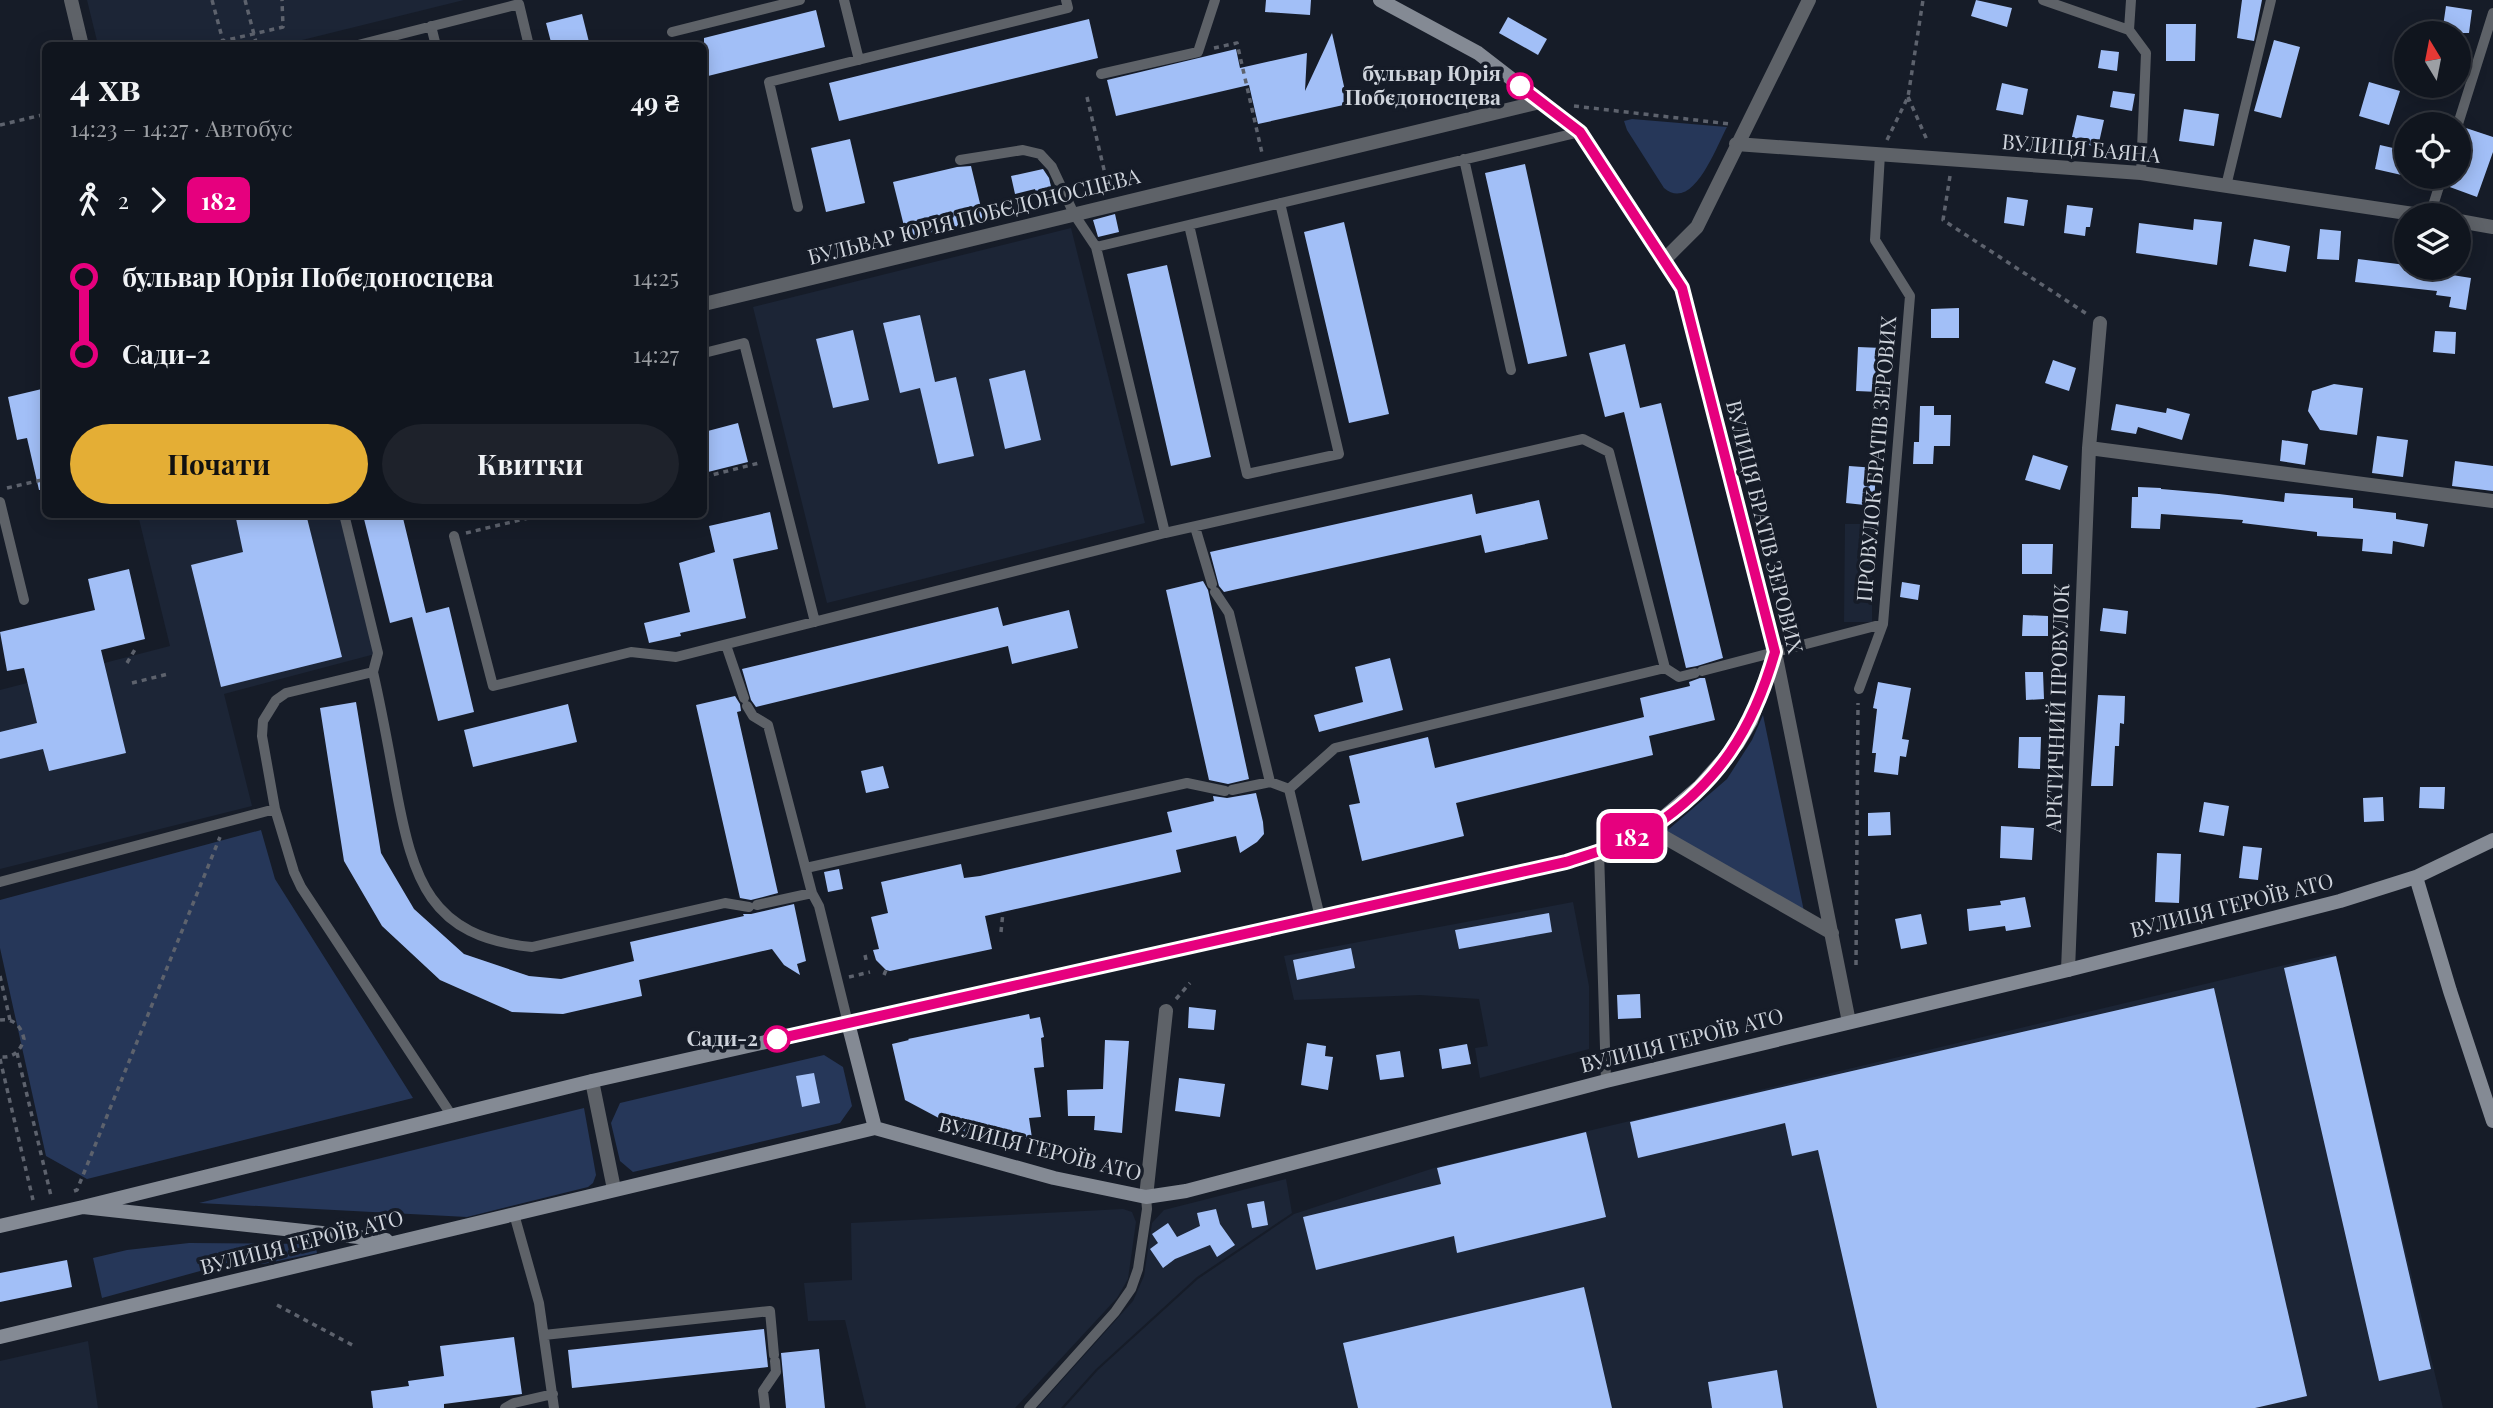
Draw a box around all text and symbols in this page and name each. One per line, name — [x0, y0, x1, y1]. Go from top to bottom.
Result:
north arrow — [2394, 21, 2471, 98]
map controls — [2394, 21, 2471, 280]
place label: бульвар Юрія Побєдоносцева — [1345, 58, 1501, 110]
text: 4 хв — [70, 60, 141, 111]
marker: бульвар Юрія Побєдоносцева — [1507, 73, 1533, 99]
text: 49 ₴ — [630, 84, 679, 119]
text: 14:23 – 14:27 · Автобус — [70, 112, 293, 143]
button: locate — [2394, 112, 2471, 189]
street label: ВУЛИЦЯ БАЯНА — [2001, 126, 2162, 168]
street label: БУЛЬВАР ЮРІЯ ПОБЄДОНОСЦЕВА — [804, 160, 1143, 270]
icon: walk — [70, 181, 108, 219]
icon: forward — [139, 181, 177, 219]
text: 2 — [118, 184, 129, 215]
text: 182 — [201, 184, 236, 216]
button: layers — [2394, 203, 2471, 280]
text: бульвар Юрія Побєдоносцева — [122, 259, 494, 294]
text: 14:25 — [632, 261, 679, 292]
street label: ПРОВУЛОК БРАТІВ ЗЕРОВИХ — [1849, 314, 1902, 603]
text: Сади-2 — [122, 336, 211, 371]
text: 14:27 — [633, 338, 679, 369]
street label: ВУЛИЦЯ БРАТІВ ЗЕРОВИХ — [1721, 397, 1811, 657]
button: Почати — [70, 424, 368, 504]
button: Квитки — [382, 424, 679, 504]
street label: АРКТИЧНИЙ ПРОВУЛОК — [2038, 583, 2074, 834]
line badge: 182 — [1592, 813, 1672, 859]
text: 182 — [1614, 820, 1650, 852]
street label: ВУЛИЦЯ ГЕРОЇВ АТО — [2127, 865, 2336, 943]
street label: ВУЛИЦЯ ГЕРОЇВ АТО — [1577, 1000, 1786, 1078]
place label: Сади-2 — [686, 1023, 758, 1051]
marker: Сади-2 — [764, 1026, 790, 1052]
street label: ВУЛИЦЯ ГЕРОЇВ АТО — [936, 1108, 1145, 1186]
street label: ВУЛИЦЯ ГЕРОЇВ АТО — [197, 1202, 406, 1280]

